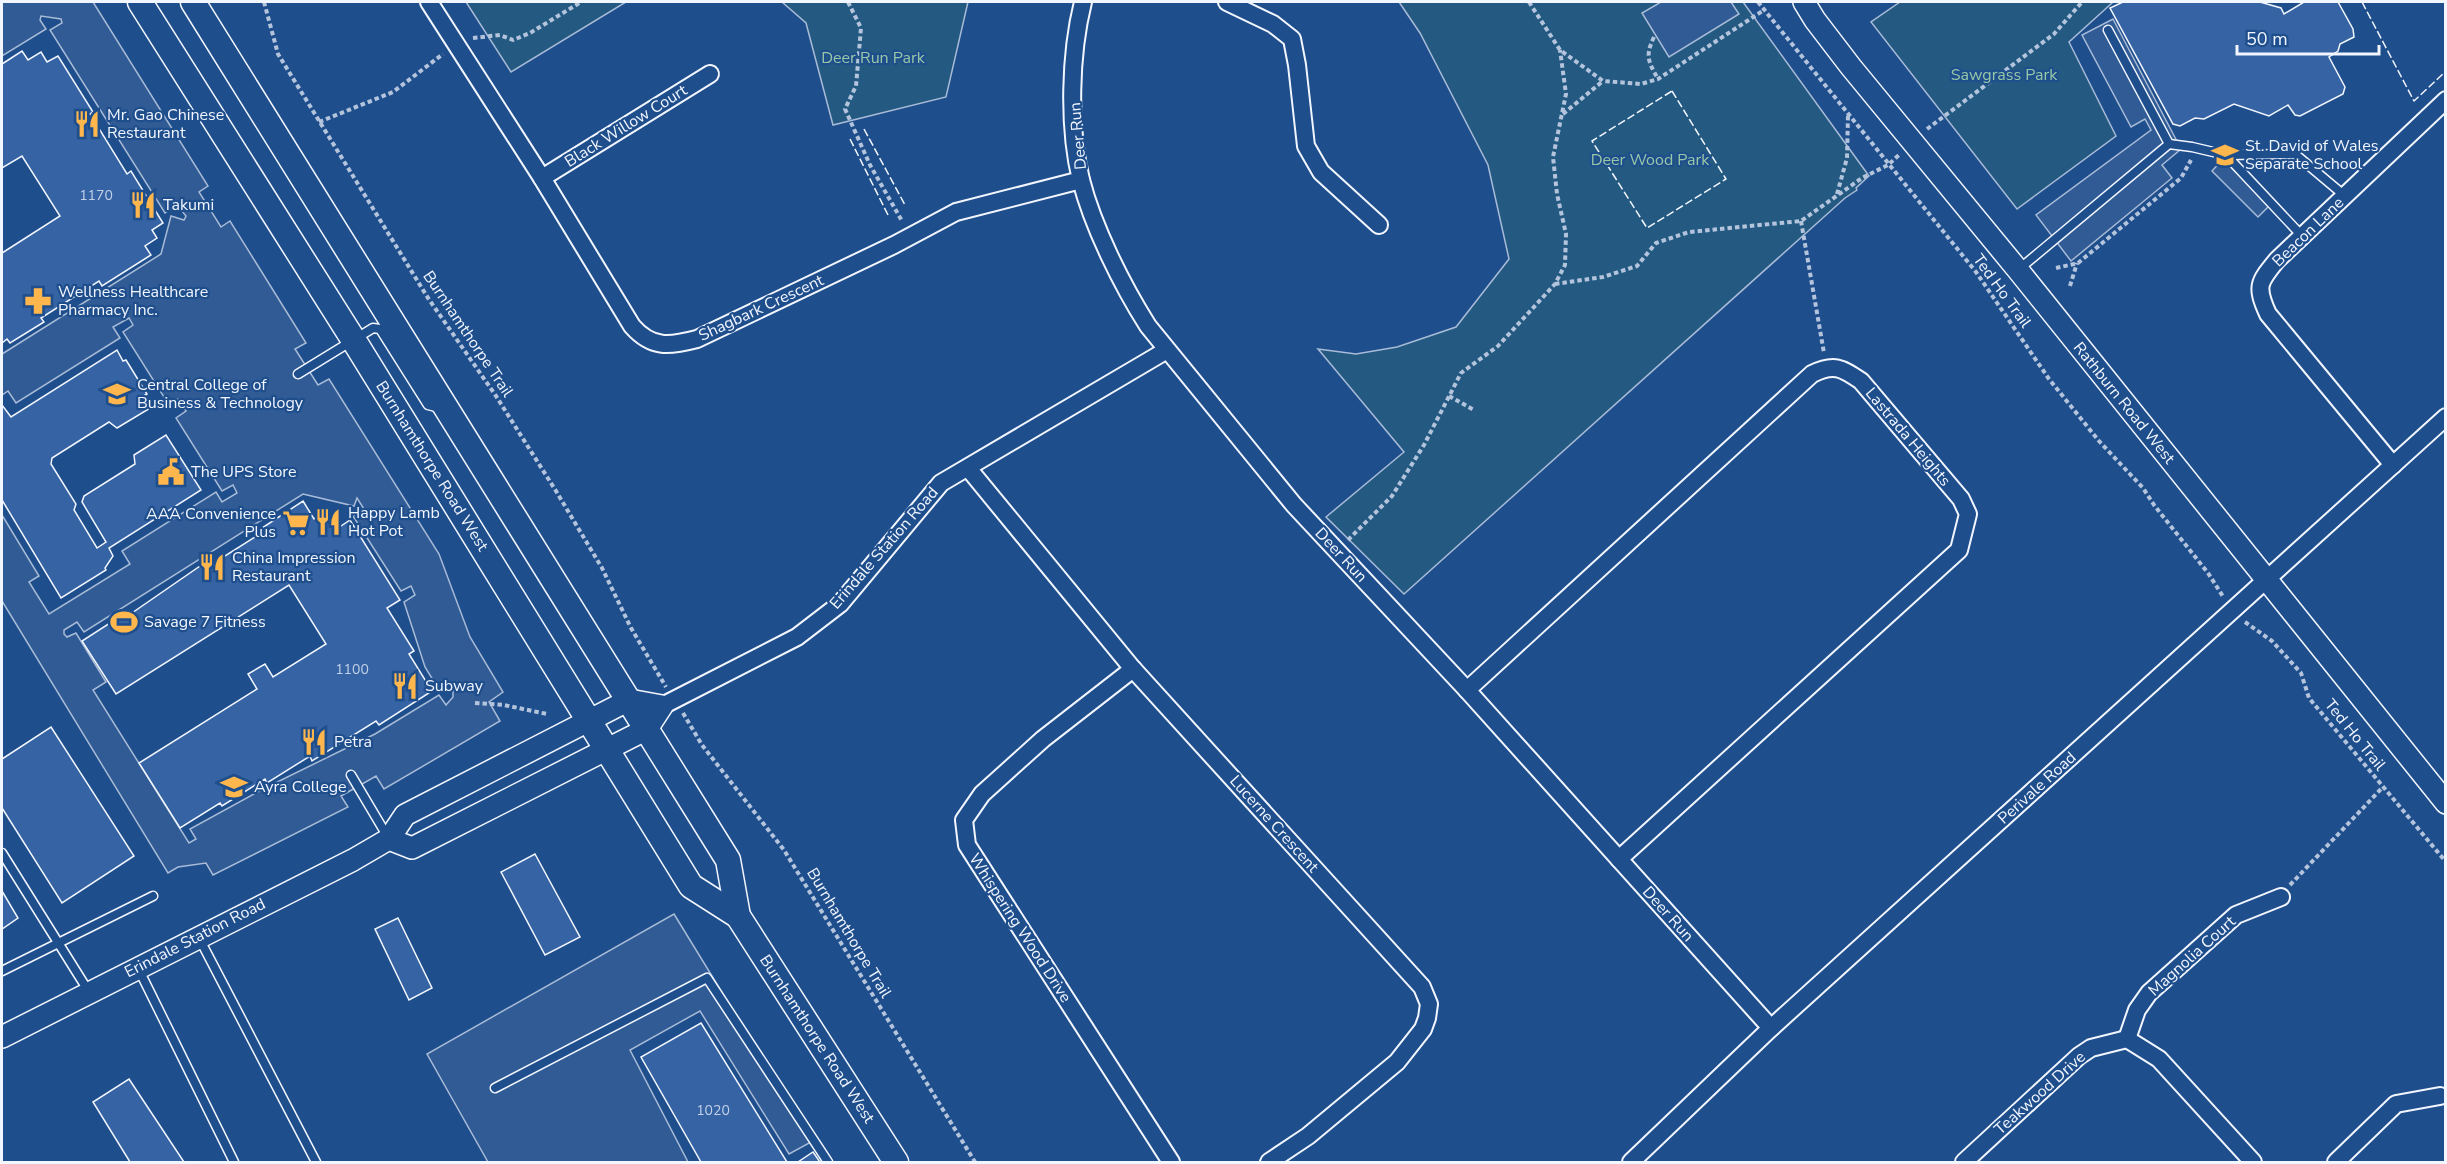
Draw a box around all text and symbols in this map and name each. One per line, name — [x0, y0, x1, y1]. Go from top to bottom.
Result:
scale bar — [2237, 18, 2380, 56]
text: 50 m — [2246, 27, 2288, 51]
park label: Deer Run Park — [821, 47, 926, 69]
park label: Sawgrass Park — [1951, 64, 2058, 86]
street label: Black Willow Court — [561, 79, 692, 173]
street label: Deer Run — [1064, 101, 1092, 171]
place label: Mr. Gao Chinese Restaurant — [107, 104, 224, 144]
restaurant icon: Mr. Gao Chinese Restaurant — [72, 109, 102, 139]
place label: St. David of Wales Separate School — [2245, 135, 2378, 175]
school or university icon: St. David of Wales Separate School — [2210, 140, 2240, 170]
park label: Deer Wood Park — [1591, 149, 1710, 171]
house number: 1170 — [79, 186, 113, 205]
restaurant icon: Takumi — [128, 190, 158, 220]
street label: Beacon Lane — [2267, 192, 2349, 272]
place label: Takumi — [163, 194, 214, 216]
street label: Ted Ho Trail — [1968, 250, 2036, 333]
street label: Burnhamthorpe Trail — [417, 266, 519, 402]
street label: Shagbark Crescent — [695, 269, 827, 347]
place label: Wellness Healthcare Pharmacy Inc. — [58, 281, 208, 321]
pharmacy icon: Wellness Healthcare Pharmacy Inc. — [23, 286, 53, 316]
street label: Rathburn Road West — [2068, 337, 2180, 469]
place label: Central College of Business & Technology — [137, 374, 304, 414]
street label: Burnhamthorpe Road West — [371, 377, 494, 556]
school or university icon: Central College of Business & Technology — [102, 379, 132, 409]
street label: Lastrada Heights — [1860, 383, 1956, 491]
public building icon: The UPS Store — [156, 457, 186, 487]
place label: The UPS Store — [191, 461, 296, 483]
street label: Erindale Station Road — [825, 482, 943, 614]
place label: Happy Lamb Hot Pot — [348, 502, 440, 542]
place label: AAA Convenience Plus — [146, 503, 276, 543]
restaurant icon: Happy Lamb Hot Pot — [313, 507, 343, 537]
supermarket icon: AAA Convenience Plus — [281, 508, 311, 538]
street label: Deer Run — [1310, 523, 1372, 587]
place label: China Impression Restaurant — [232, 547, 356, 587]
restaurant icon: China Impression Restaurant — [197, 552, 227, 582]
sports icon: Savage 7 Fitness — [109, 607, 139, 637]
place label: Savage 7 Fitness — [144, 611, 266, 633]
house number: 1100 — [335, 660, 369, 679]
restaurant icon: Subway — [390, 671, 420, 701]
place label: Subway — [425, 675, 484, 697]
street label: Ted Ho Trail — [2319, 694, 2391, 776]
restaurant icon: Petra — [299, 727, 329, 757]
place label: Petra — [334, 731, 372, 753]
street label: Perivale Road — [1993, 747, 2081, 829]
street label: Lucerne Crescent — [1224, 771, 1324, 878]
school or university icon: Ayra College — [219, 772, 249, 802]
place label: Ayra College — [254, 776, 347, 798]
street label: Whispering Wood Drive — [963, 849, 1077, 1007]
street label: Burnhamthorpe Trail — [801, 864, 897, 1002]
street label: Deer Run — [1637, 882, 1699, 946]
street label: Erindale Station Road — [121, 893, 269, 983]
street label: Magnolia Court — [2144, 911, 2241, 1001]
street label: Burnhamthorpe Road West — [754, 950, 880, 1128]
street label: Teakwood Drive — [1990, 1046, 2090, 1140]
house number: 1020 — [696, 1101, 730, 1120]

